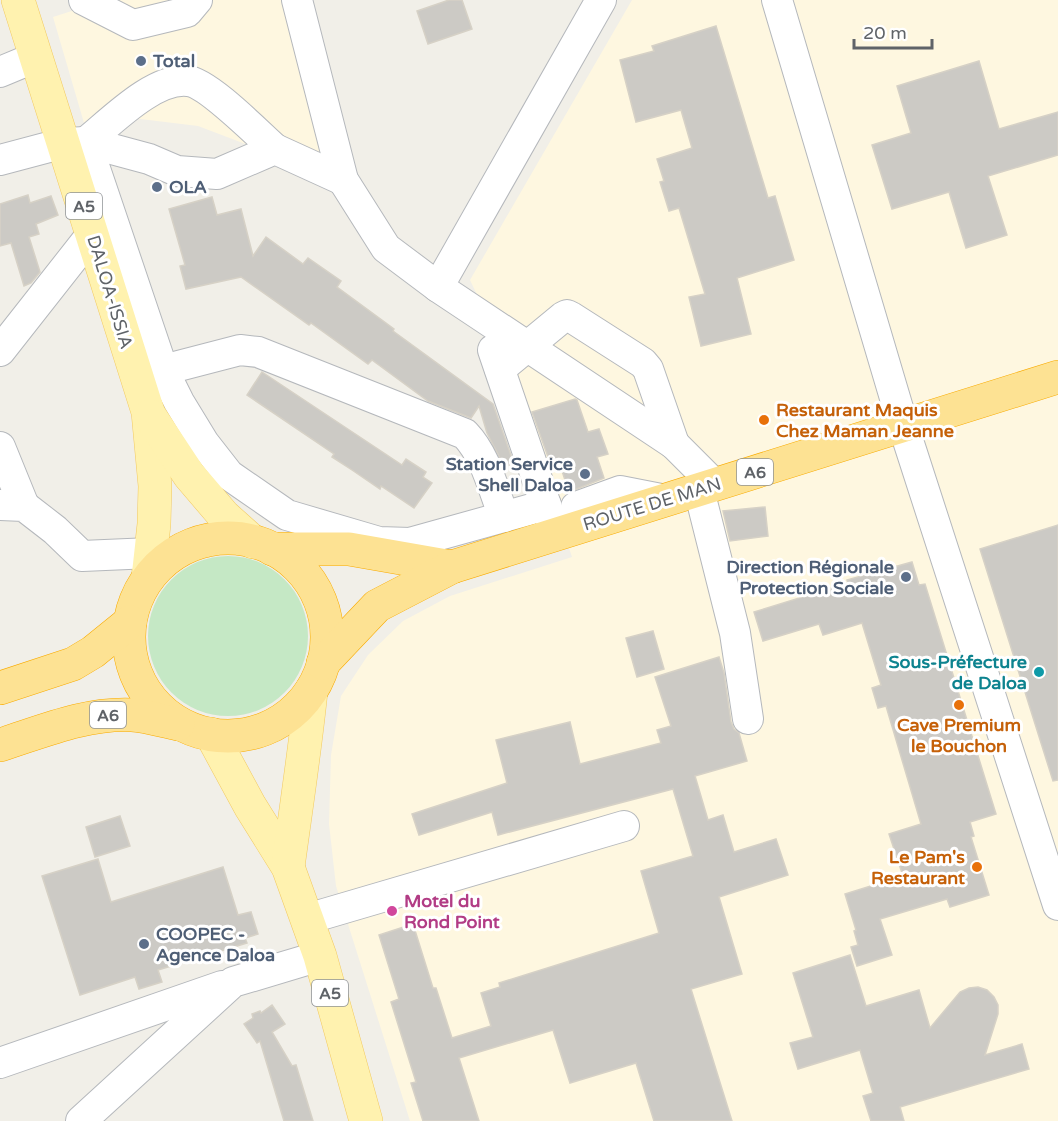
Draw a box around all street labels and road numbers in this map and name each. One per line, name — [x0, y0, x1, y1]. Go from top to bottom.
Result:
road number: A5 — [66, 193, 102, 219]
street label: DALOA-ISSIA — [82, 232, 138, 352]
road number: A6 — [737, 459, 773, 485]
street label: ROUTE DE MAN — [580, 473, 724, 535]
road number: A6 — [90, 702, 126, 728]
road number: A5 — [312, 980, 348, 1006]

